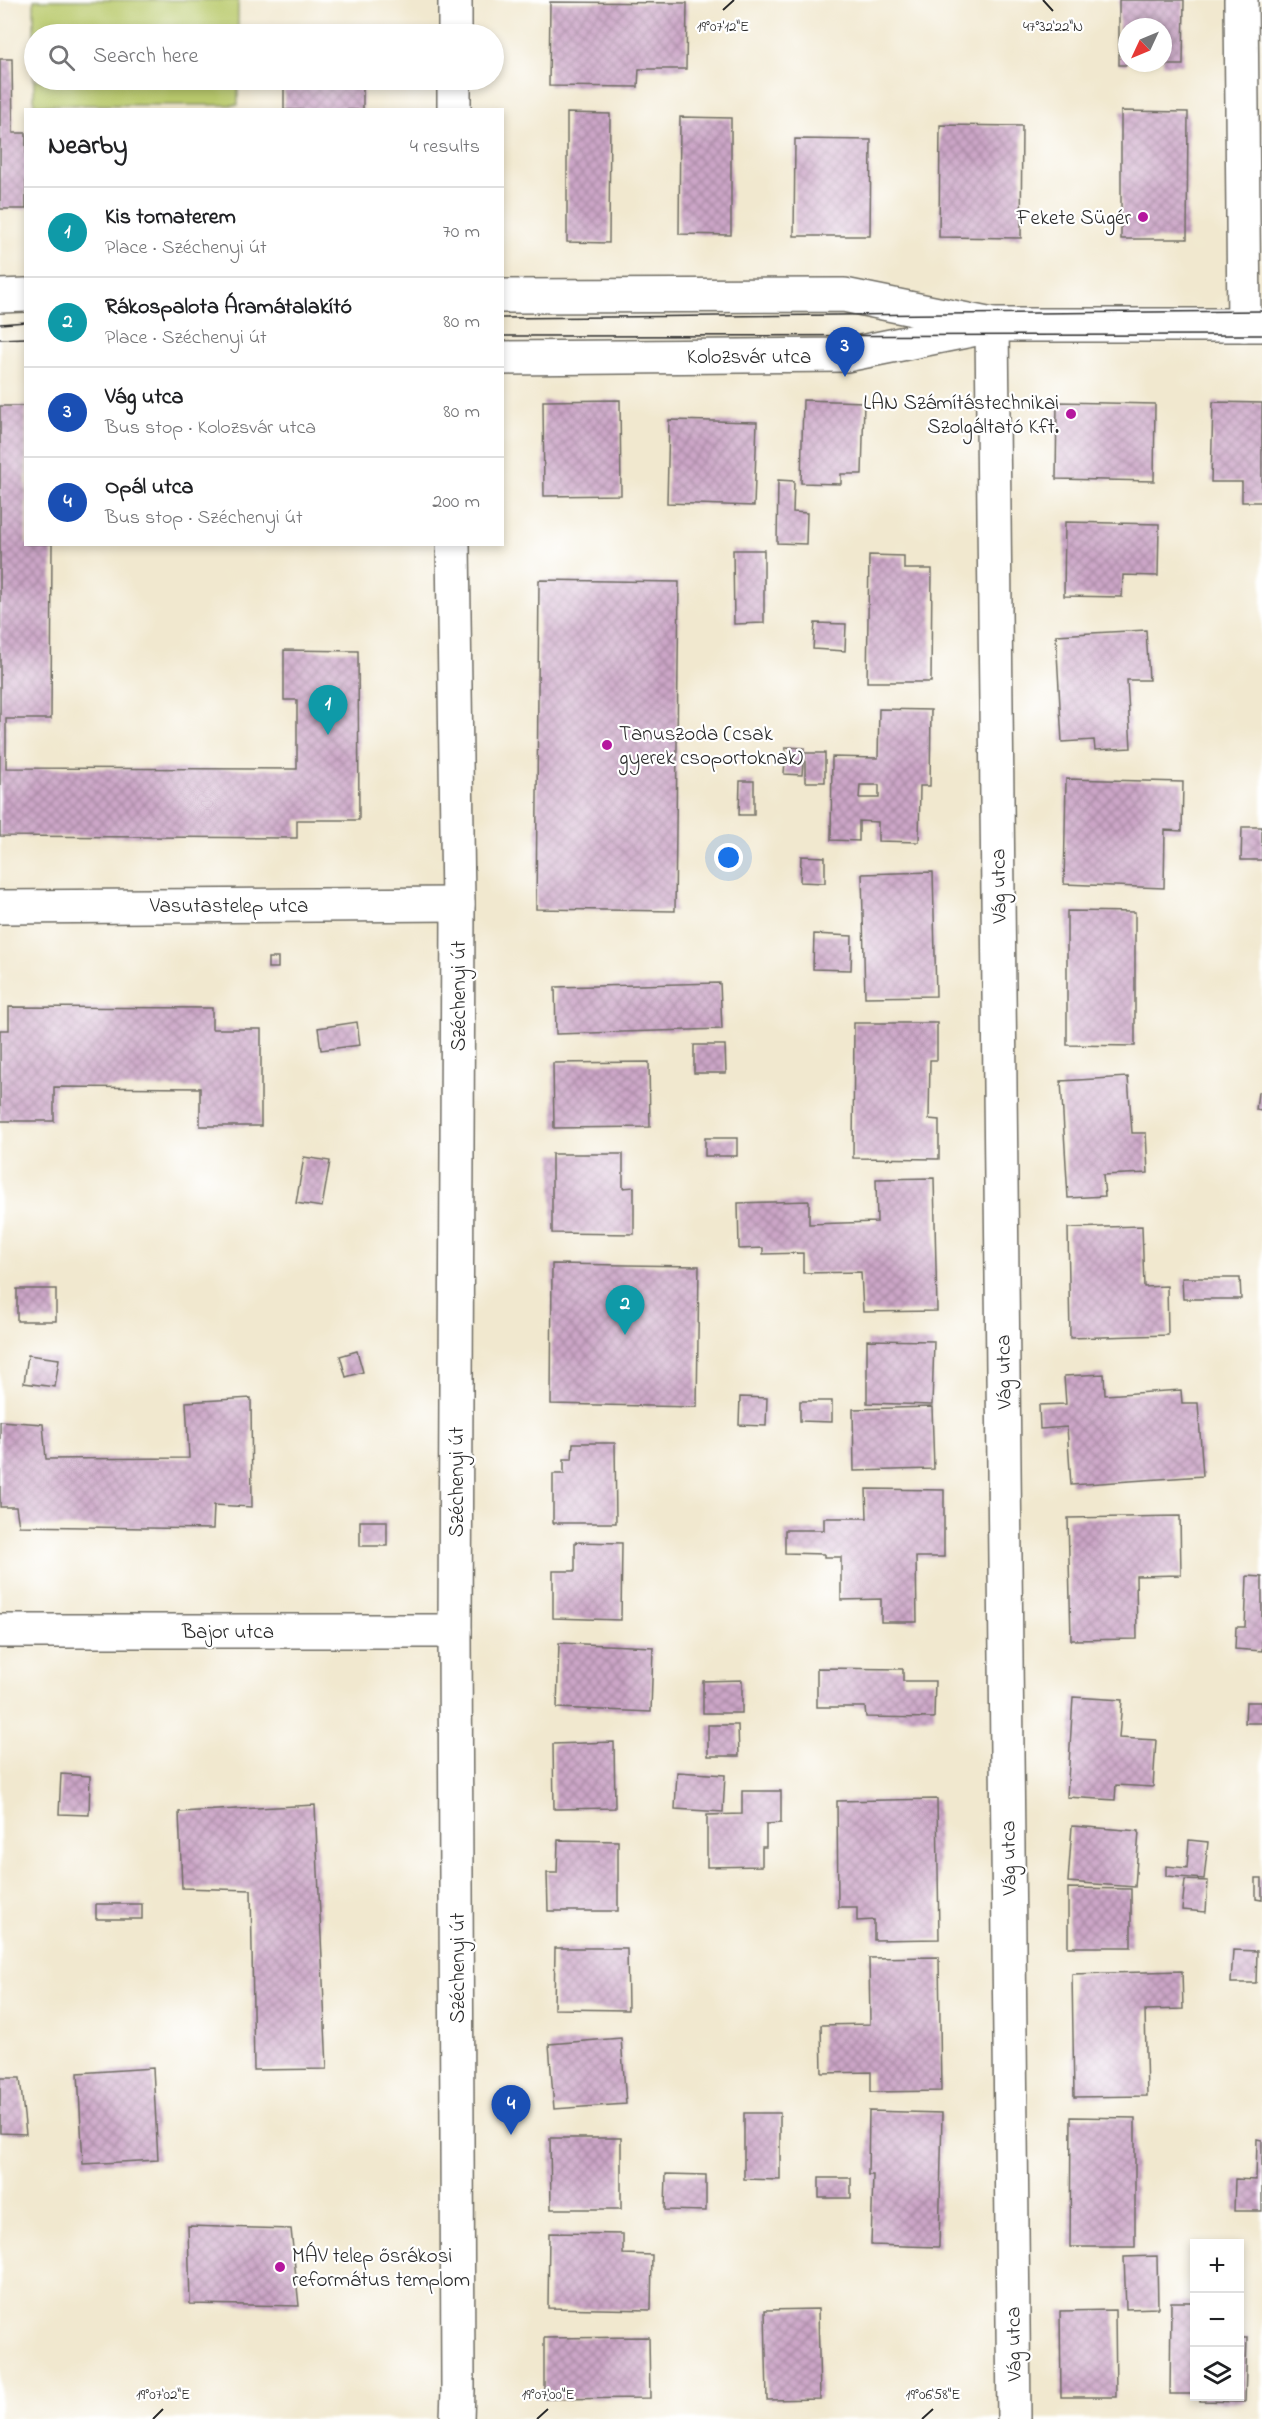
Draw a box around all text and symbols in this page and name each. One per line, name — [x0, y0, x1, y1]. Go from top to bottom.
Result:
text: 19°07'12"E — [697, 16, 749, 38]
text: 47°32'22"N — [1023, 16, 1083, 38]
north arrow — [1118, 18, 1172, 72]
search box — [24, 24, 504, 90]
icon: search — [45, 41, 78, 74]
text: Search here — [93, 41, 198, 73]
text: Nearby — [48, 128, 127, 166]
text: 4 results — [410, 133, 480, 162]
text: Kis tornaterem — [105, 202, 236, 234]
place label: Fekete Sügér — [1016, 204, 1131, 236]
marker: Fekete Sügér — [1136, 210, 1150, 224]
text: 1 — [64, 218, 71, 247]
text: 70 m — [443, 218, 480, 247]
text: Place · Széchenyi út — [105, 234, 267, 263]
text: Rákospalota Áramátalakító — [105, 292, 352, 324]
text: 2 — [63, 308, 72, 337]
text: 80 m — [443, 308, 480, 337]
text: Place · Széchenyi út — [105, 324, 267, 353]
pin: 3 — [826, 328, 864, 377]
street label: Kolozsvár utca — [687, 343, 811, 373]
text: Vág utca — [105, 382, 183, 414]
place label: LAN Számítástechnikai Szolgáltató Kft. — [863, 389, 1059, 445]
text: 3 — [63, 398, 72, 427]
text: 80 m — [443, 398, 480, 427]
marker: LAN Számítástechnikai Szolgáltató Kft. — [1064, 407, 1078, 421]
text: Bus stop · Kolozsvár utca — [105, 414, 316, 443]
text: Opál utca — [105, 472, 193, 504]
text: 4 — [63, 488, 72, 517]
text: 200 m — [432, 488, 480, 517]
text: Bus stop · Széchenyi út — [105, 504, 303, 533]
pin: 1 — [308, 686, 348, 735]
place label: Tanuszoda (csak gyerek csoportoknak) — [618, 720, 803, 776]
marker: Tanuszoda (csak gyerek csoportoknak) — [600, 738, 614, 752]
your location — [714, 843, 743, 872]
street label: Vág utca — [984, 848, 1018, 925]
street label: Vasutastelep utca — [149, 892, 308, 922]
street label: Széchenyi út — [445, 941, 477, 1051]
pin: 2 — [606, 1286, 644, 1335]
street label: Vág utca — [989, 1334, 1023, 1411]
street label: Széchenyi út — [443, 1427, 475, 1537]
street label: Bajor utca — [181, 1618, 274, 1648]
street label: Vág utca — [994, 1820, 1028, 1897]
street label: Széchenyi út — [444, 1913, 476, 2023]
pin: 4 — [492, 2086, 530, 2135]
map controls — [1190, 2239, 1244, 2401]
button: + — [1190, 2239, 1244, 2293]
place label: MÁV telep ősrákosi református templom — [292, 2241, 470, 2296]
marker: MÁV telep ősrákosi református templom — [273, 2260, 287, 2274]
button: − — [1190, 2293, 1244, 2347]
street label: Vág utca — [999, 2306, 1033, 2383]
button: layers — [1190, 2347, 1244, 2401]
text: 19°07'02"E — [136, 2384, 190, 2406]
text: 19°07'00"E — [521, 2384, 575, 2406]
text: 19°06'58"E — [906, 2384, 960, 2406]

